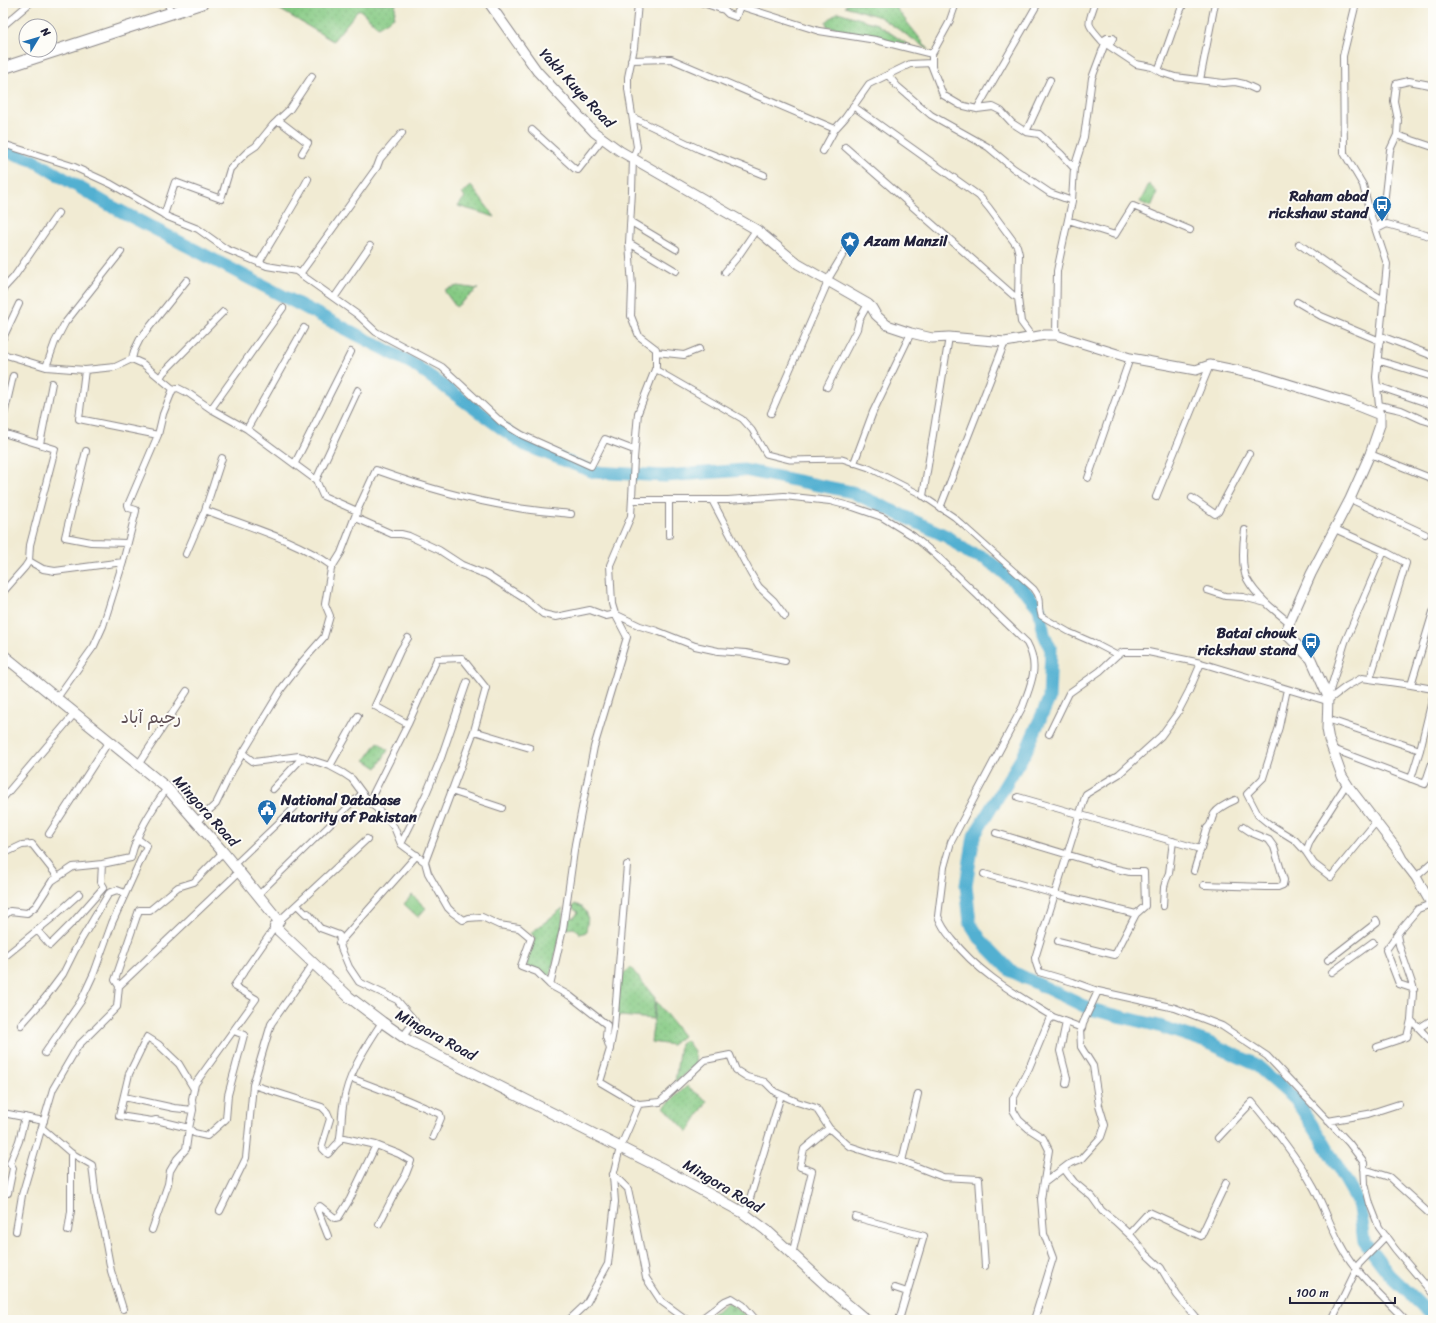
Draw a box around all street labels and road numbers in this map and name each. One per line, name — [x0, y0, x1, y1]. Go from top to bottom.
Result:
street label: Yakh Kuye Road — [533, 42, 622, 135]
street label: Mingora Road — [166, 769, 246, 854]
street label: Mingora Road — [391, 1002, 482, 1069]
street label: Mingora Road — [678, 1152, 769, 1221]

